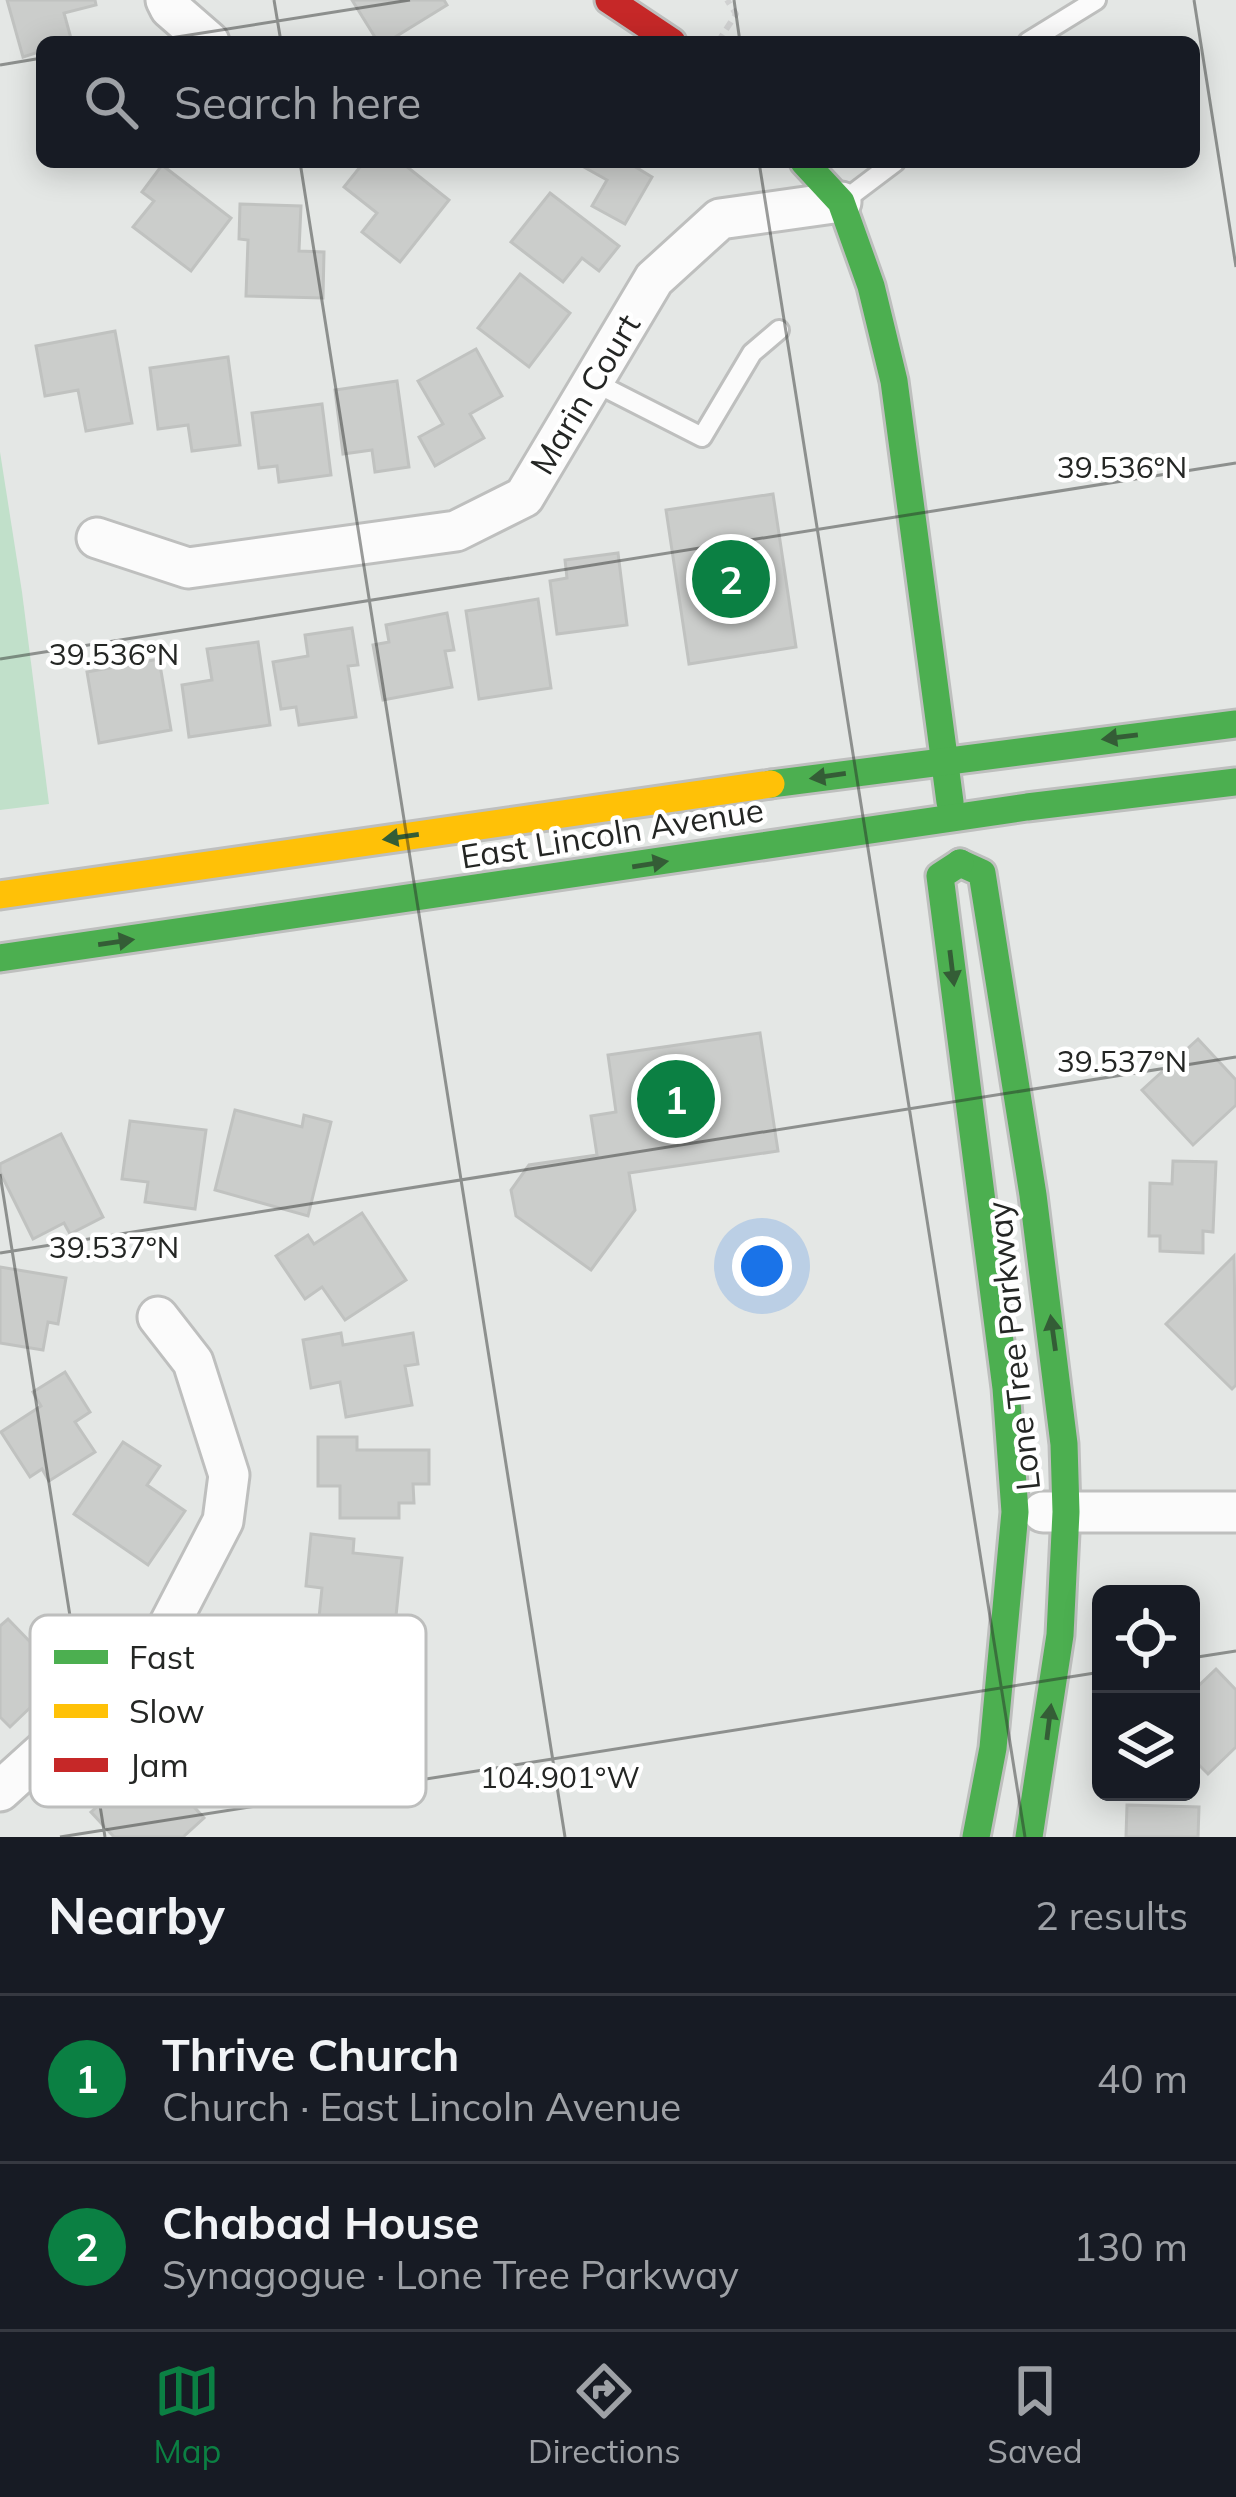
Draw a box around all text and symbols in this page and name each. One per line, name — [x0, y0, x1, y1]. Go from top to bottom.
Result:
search box — [36, 36, 1200, 168]
icon: search — [78, 69, 144, 135]
text: Search here — [174, 74, 421, 130]
street label: Marin Court — [521, 306, 648, 481]
text: 39.536°N — [1057, 448, 1187, 486]
pin: 2 — [692, 534, 770, 624]
text: 39.536°N — [49, 635, 179, 673]
one-way arrow — [1101, 728, 1138, 747]
one-way arrow — [809, 767, 847, 786]
street label: East Lincoln Avenue — [458, 788, 766, 877]
one-way arrow — [382, 828, 419, 847]
one-way arrow — [632, 854, 669, 873]
one-way arrow — [98, 932, 135, 951]
one-way arrow — [942, 950, 961, 987]
text: 39.537°N — [1057, 1042, 1187, 1080]
pin: 1 — [637, 1054, 715, 1144]
street label: Lone Tree Parkway — [977, 1199, 1048, 1493]
text: 39.537°N — [49, 1228, 179, 1266]
your location — [732, 1236, 792, 1296]
one-way arrow — [1043, 1314, 1062, 1351]
map controls — [1092, 1585, 1200, 1801]
button: locate — [1092, 1585, 1200, 1693]
legend — [30, 1615, 426, 1807]
text: Fast — [129, 1636, 194, 1677]
text: Slow — [129, 1690, 205, 1731]
button: layers — [1092, 1693, 1200, 1801]
one-way arrow — [1040, 1703, 1059, 1740]
text: Jam — [129, 1744, 189, 1785]
text: 104.901°W — [480, 1758, 640, 1796]
text: Nearby — [48, 1883, 225, 1947]
text: 2 results — [1035, 1891, 1188, 1940]
text: Thrive Church — [162, 2026, 459, 2082]
text: 1 — [75, 2054, 99, 2103]
text: 40 m — [1097, 2054, 1188, 2103]
text: Church · East Lincoln Avenue — [162, 2082, 681, 2131]
text: Chabad House — [162, 2194, 479, 2250]
text: 2 — [75, 2222, 99, 2271]
text: 130 m — [1073, 2222, 1188, 2271]
text: Synagogue · Lone Tree Parkway — [162, 2250, 739, 2299]
tab: Map — [153, 2358, 221, 2471]
tab: Directions — [528, 2358, 681, 2471]
tab: Saved — [987, 2358, 1083, 2471]

